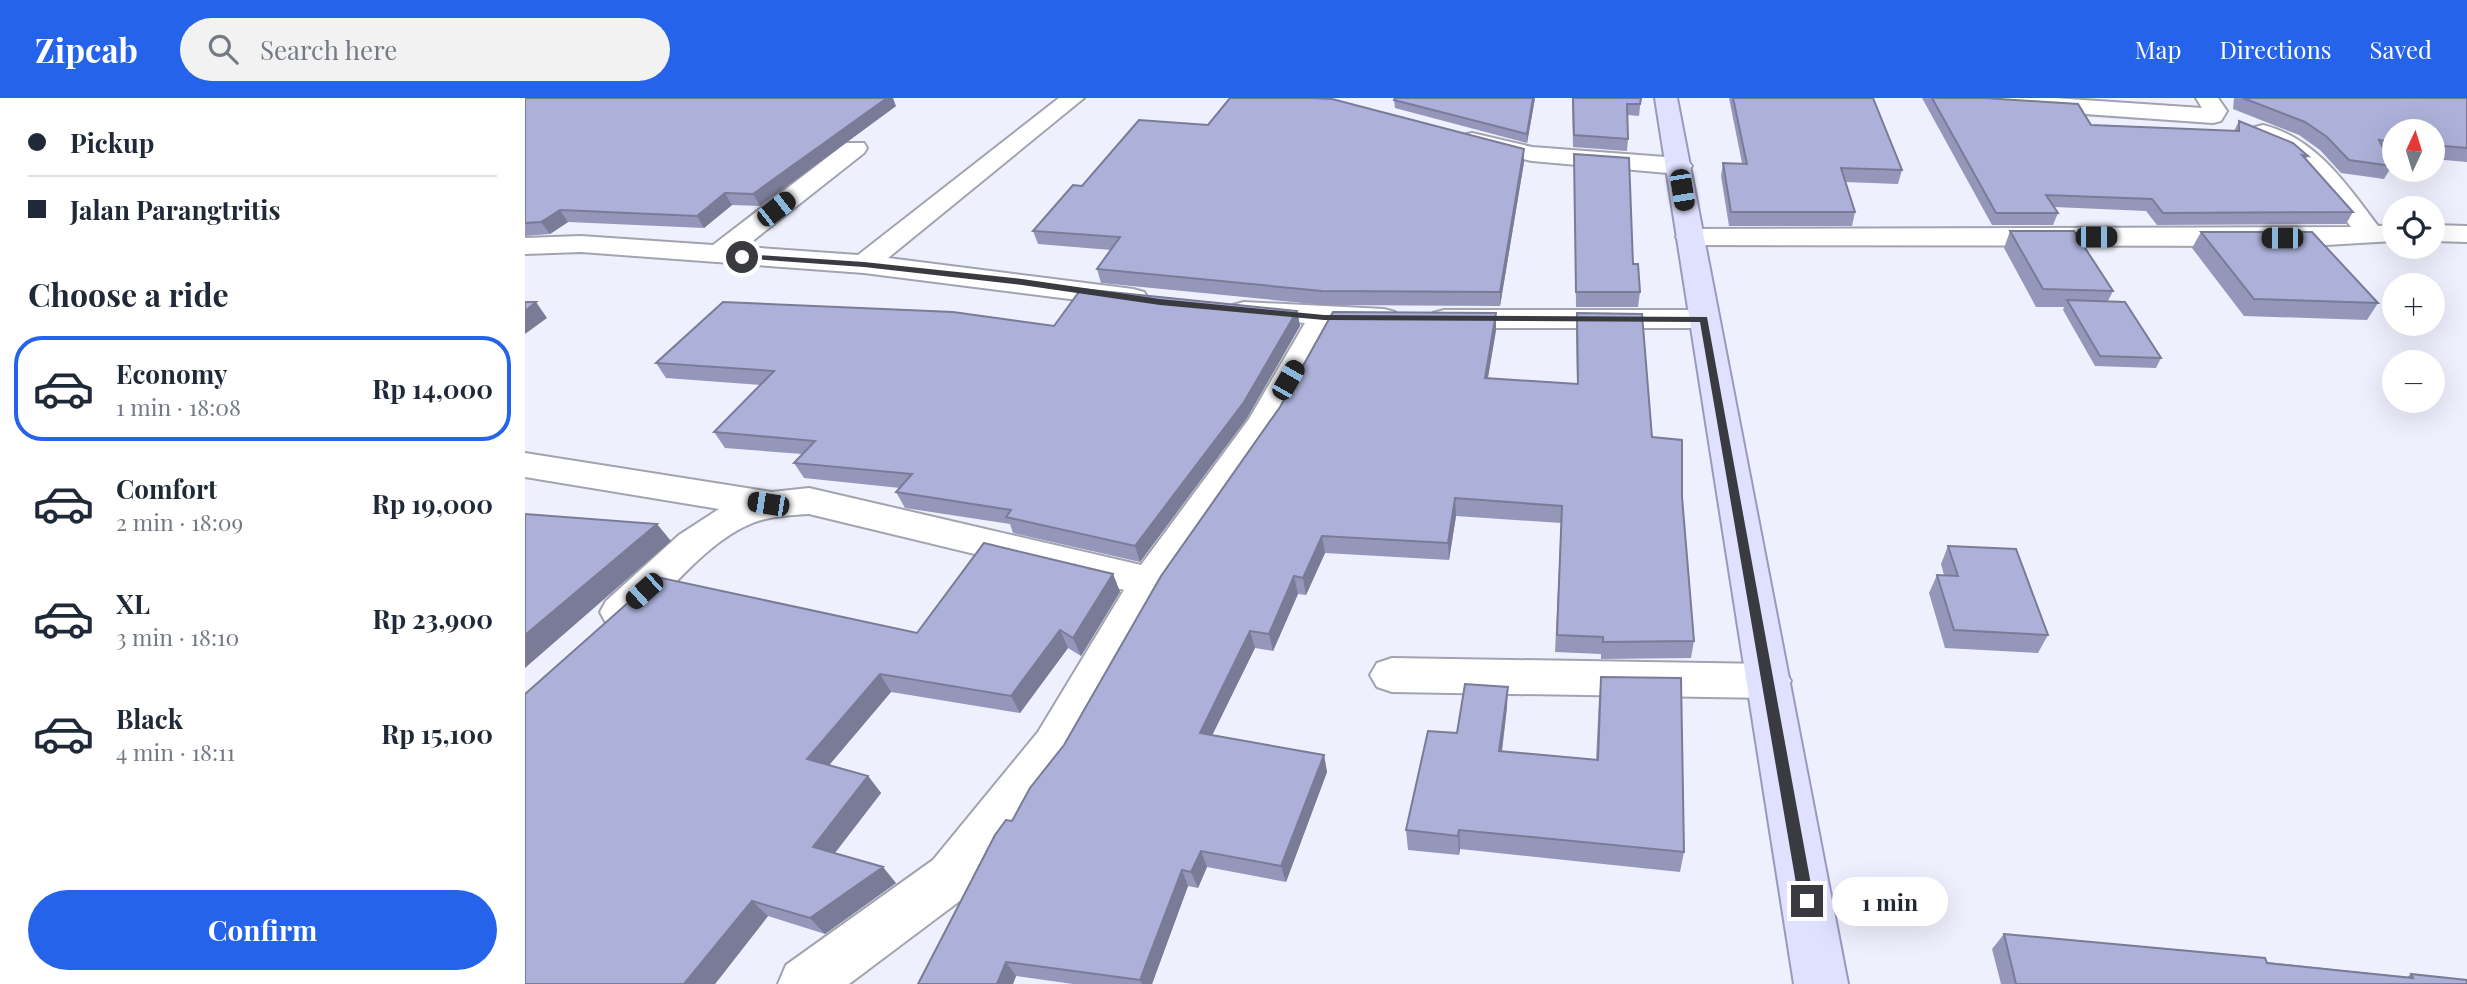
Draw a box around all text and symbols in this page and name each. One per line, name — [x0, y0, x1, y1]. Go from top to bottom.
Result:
search box — [180, 18, 670, 81]
text: Zipcab — [35, 27, 138, 71]
icon: search — [204, 30, 242, 68]
text: Search here — [260, 32, 397, 67]
text: Map — [2135, 33, 2181, 65]
text: Directions — [2219, 33, 2332, 65]
text: Saved — [2370, 33, 2432, 65]
north arrow — [2382, 119, 2445, 182]
map controls — [2382, 119, 2445, 413]
text: Pickup — [70, 125, 154, 160]
car — [1669, 168, 1696, 212]
car — [753, 188, 800, 230]
text: Jalan Parangtritis — [70, 192, 280, 227]
button: locate — [2382, 196, 2445, 259]
car — [2076, 227, 2118, 248]
car — [2262, 228, 2304, 249]
route start — [726, 241, 758, 273]
text: Choose a ride — [28, 272, 229, 315]
button: + — [2382, 273, 2445, 336]
button: − — [2382, 350, 2445, 413]
text: Economy — [116, 356, 227, 391]
icon: car — [32, 357, 95, 420]
car — [1269, 357, 1308, 403]
text: Rp 14,000 — [372, 371, 493, 406]
text: 1 min · 18:08 — [116, 391, 241, 422]
text: Comfort — [116, 471, 217, 506]
icon: car — [32, 472, 95, 535]
text: Rp 19,000 — [372, 486, 493, 521]
car — [746, 490, 791, 518]
text: 2 min · 18:09 — [116, 506, 243, 537]
car — [622, 569, 667, 613]
text: XL — [116, 586, 150, 621]
icon: car — [32, 587, 95, 650]
text: Rp 23,900 — [373, 601, 493, 636]
text: 3 min · 18:10 — [116, 621, 239, 652]
text: Black — [116, 701, 183, 736]
icon: car — [32, 702, 95, 765]
text: Rp 15,100 — [381, 716, 493, 751]
text: 4 min · 18:11 — [116, 736, 235, 767]
callout: 1 min — [1831, 876, 1947, 926]
route end — [1791, 885, 1823, 917]
text: 1 min — [1862, 886, 1918, 917]
button: Confirm — [28, 890, 497, 970]

